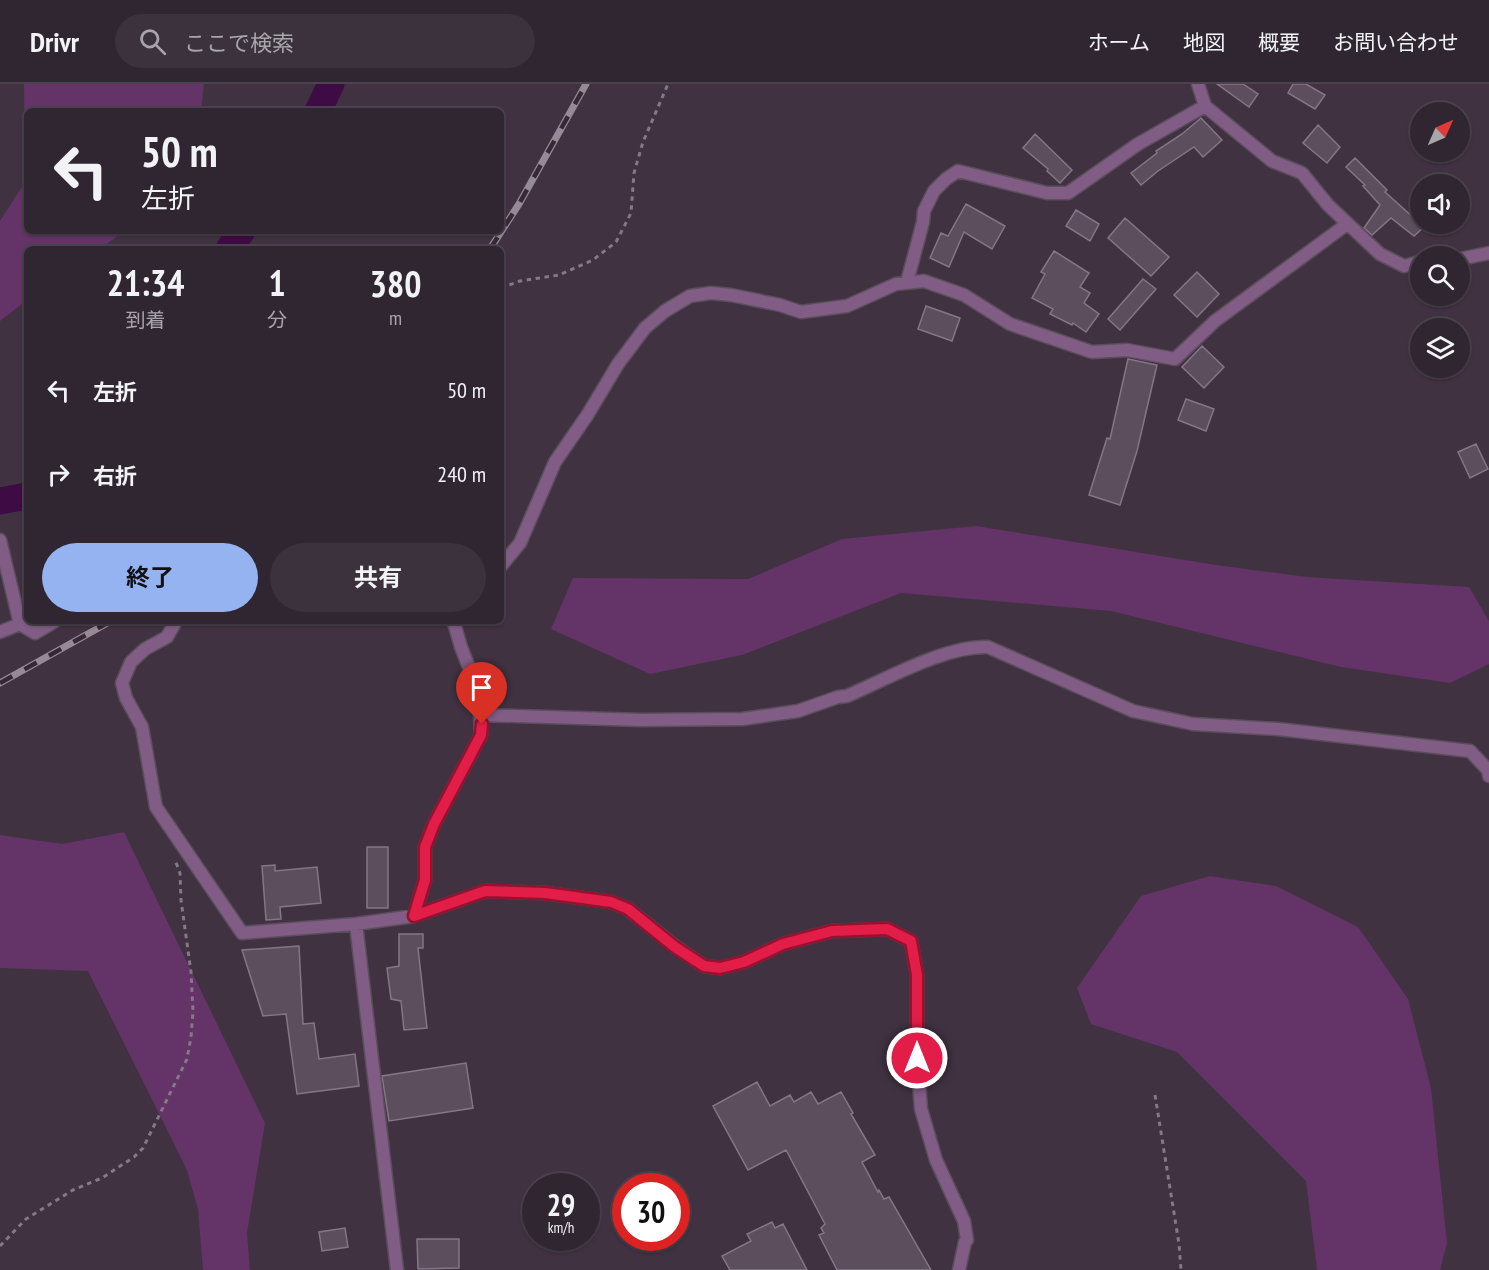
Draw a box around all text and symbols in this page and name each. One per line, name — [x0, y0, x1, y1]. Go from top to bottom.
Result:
search box — [115, 14, 535, 68]
text: Drivr — [30, 23, 79, 60]
icon: search — [136, 25, 169, 58]
text: ここで検索 — [184, 29, 294, 57]
text: ホーム — [1088, 29, 1150, 56]
text: 地図 — [1183, 29, 1225, 56]
text: 概要 — [1258, 29, 1300, 56]
text: お問い合わせ — [1333, 29, 1459, 56]
north arrow — [1410, 102, 1470, 162]
map controls — [1410, 102, 1470, 378]
text: 50 m — [141, 124, 218, 179]
icon: left — [42, 132, 120, 210]
button: sound — [1410, 174, 1470, 234]
text: 左折 — [141, 181, 195, 215]
button: search — [1410, 246, 1470, 306]
text: 21:34 — [107, 259, 185, 306]
text: 1 — [269, 259, 286, 306]
text: 380 — [370, 260, 421, 307]
text: m — [389, 305, 402, 331]
text: 到着 — [126, 307, 166, 333]
text: 分 — [267, 307, 287, 333]
button: layers — [1410, 318, 1470, 378]
icon: left — [42, 374, 75, 407]
text: 50 m — [447, 376, 486, 404]
text: 左折 — [93, 378, 137, 406]
icon: right — [42, 458, 75, 491]
text: 240 m — [437, 460, 486, 488]
text: 右折 — [93, 462, 137, 490]
button: 終了 — [42, 543, 258, 612]
button: 共有 — [270, 543, 486, 612]
pin — [456, 662, 507, 724]
icon: arrive — [465, 671, 498, 704]
position arrow — [885, 1026, 949, 1090]
speed limit sign: 30 — [612, 1173, 690, 1251]
text: 29 — [547, 1185, 575, 1224]
text: km/h — [548, 1218, 574, 1237]

